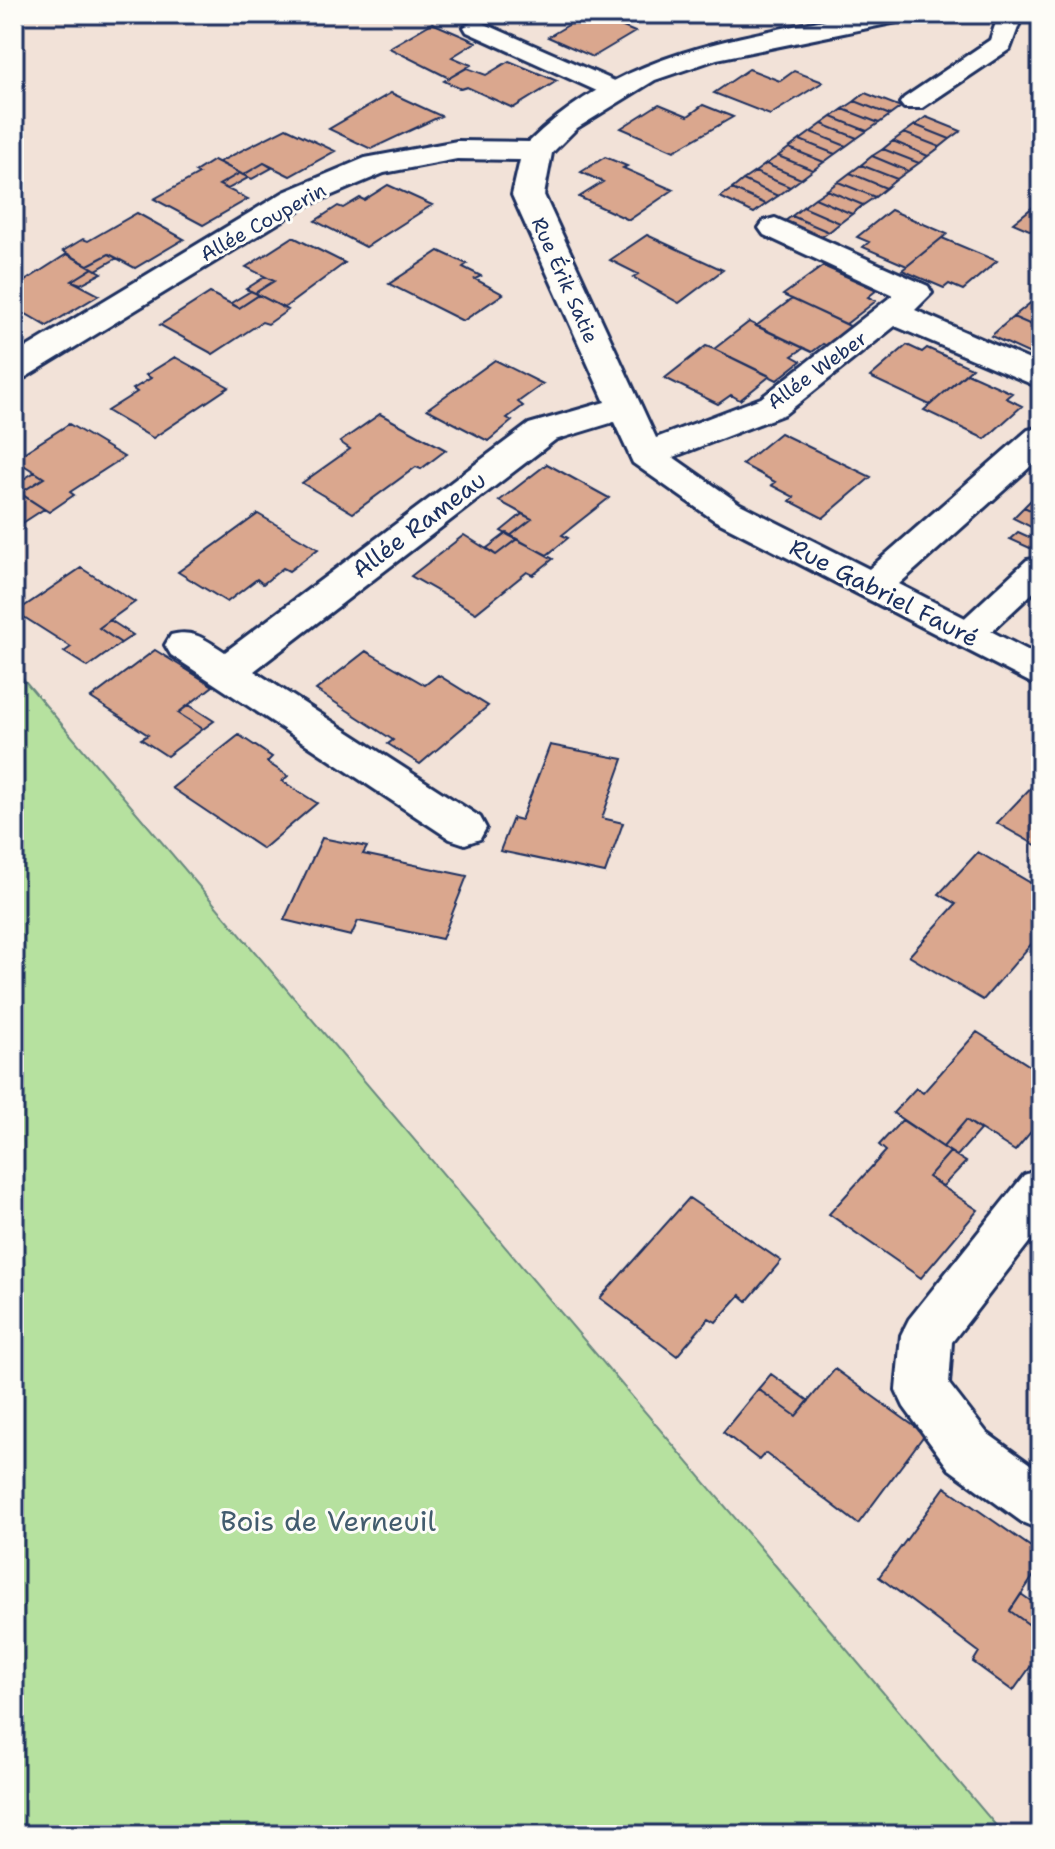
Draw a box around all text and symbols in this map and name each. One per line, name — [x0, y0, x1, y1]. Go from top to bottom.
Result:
street label: Allée Couperin — [196, 177, 330, 267]
street label: Rue Érik Satie — [526, 213, 604, 347]
street label: Allée Weber — [762, 325, 872, 415]
street label: Allée Rameau — [345, 464, 493, 586]
street label: Rue Gabriel Fauré — [784, 531, 984, 655]
park label: Bois de Verneuil — [220, 1502, 436, 1540]

